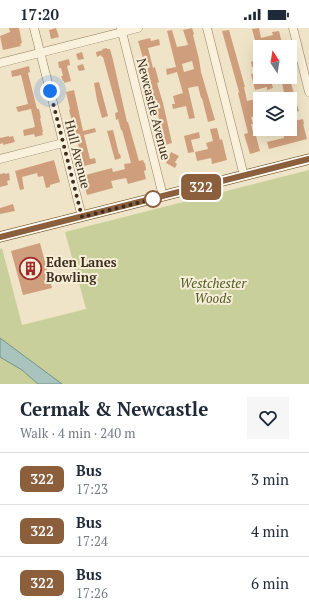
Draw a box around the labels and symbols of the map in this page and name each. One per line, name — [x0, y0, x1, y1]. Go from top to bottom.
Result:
north arrow — [253, 40, 297, 84]
street label: Newcastle Avenue — [133, 56, 175, 162]
your location — [40, 81, 60, 101]
street label: Hull Avenue — [61, 118, 95, 190]
line badge: 322 — [178, 174, 224, 200]
unlabelled marker — [144, 190, 162, 208]
place label: Eden Lanes Bowling — [46, 253, 117, 286]
building icon: Eden Lanes Bowling — [18, 256, 44, 282]
park label: Westchester Woods — [180, 274, 247, 307]

